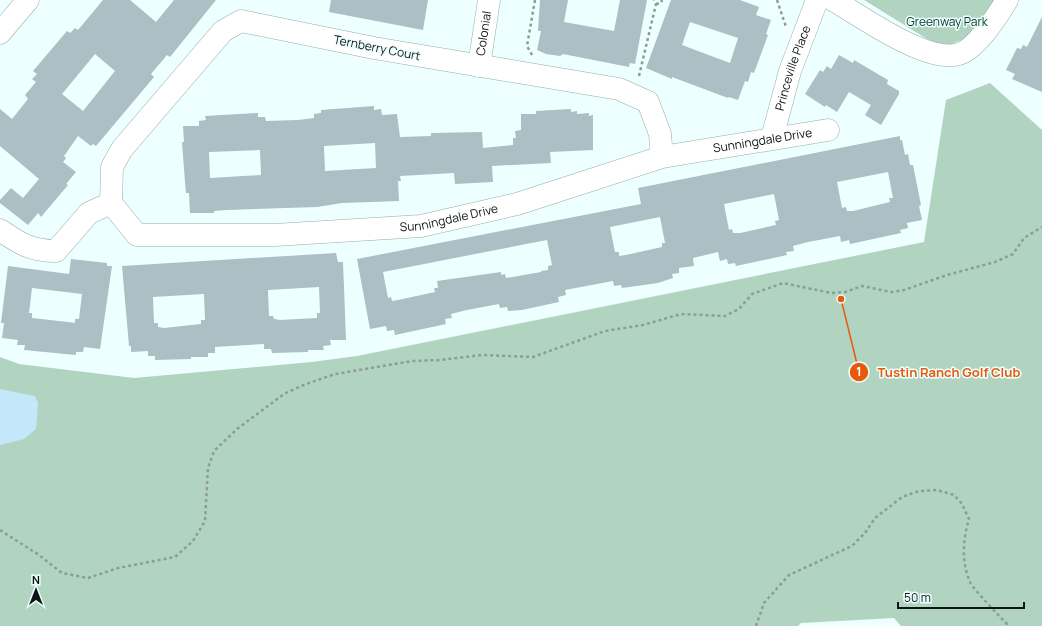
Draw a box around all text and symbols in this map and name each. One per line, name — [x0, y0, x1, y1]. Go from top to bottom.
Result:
street label: Colonial — [472, 10, 495, 57]
park label: Greenway Park — [906, 13, 989, 30]
street label: Princeville Place — [771, 23, 815, 113]
street label: Ternberry Court — [332, 31, 422, 64]
street label: Sunningdale Drive — [712, 124, 813, 157]
street label: Sunningdale Drive — [399, 200, 500, 235]
callout: Tustin Ranch Golf Club — [849, 360, 1028, 385]
text: 1 — [856, 363, 862, 380]
text: Tustin Ranch Golf Club — [878, 363, 1020, 381]
north arrow — [16, 570, 56, 610]
text: N — [32, 572, 40, 587]
scale bar — [898, 584, 1024, 610]
text: 50 m — [904, 589, 931, 606]

